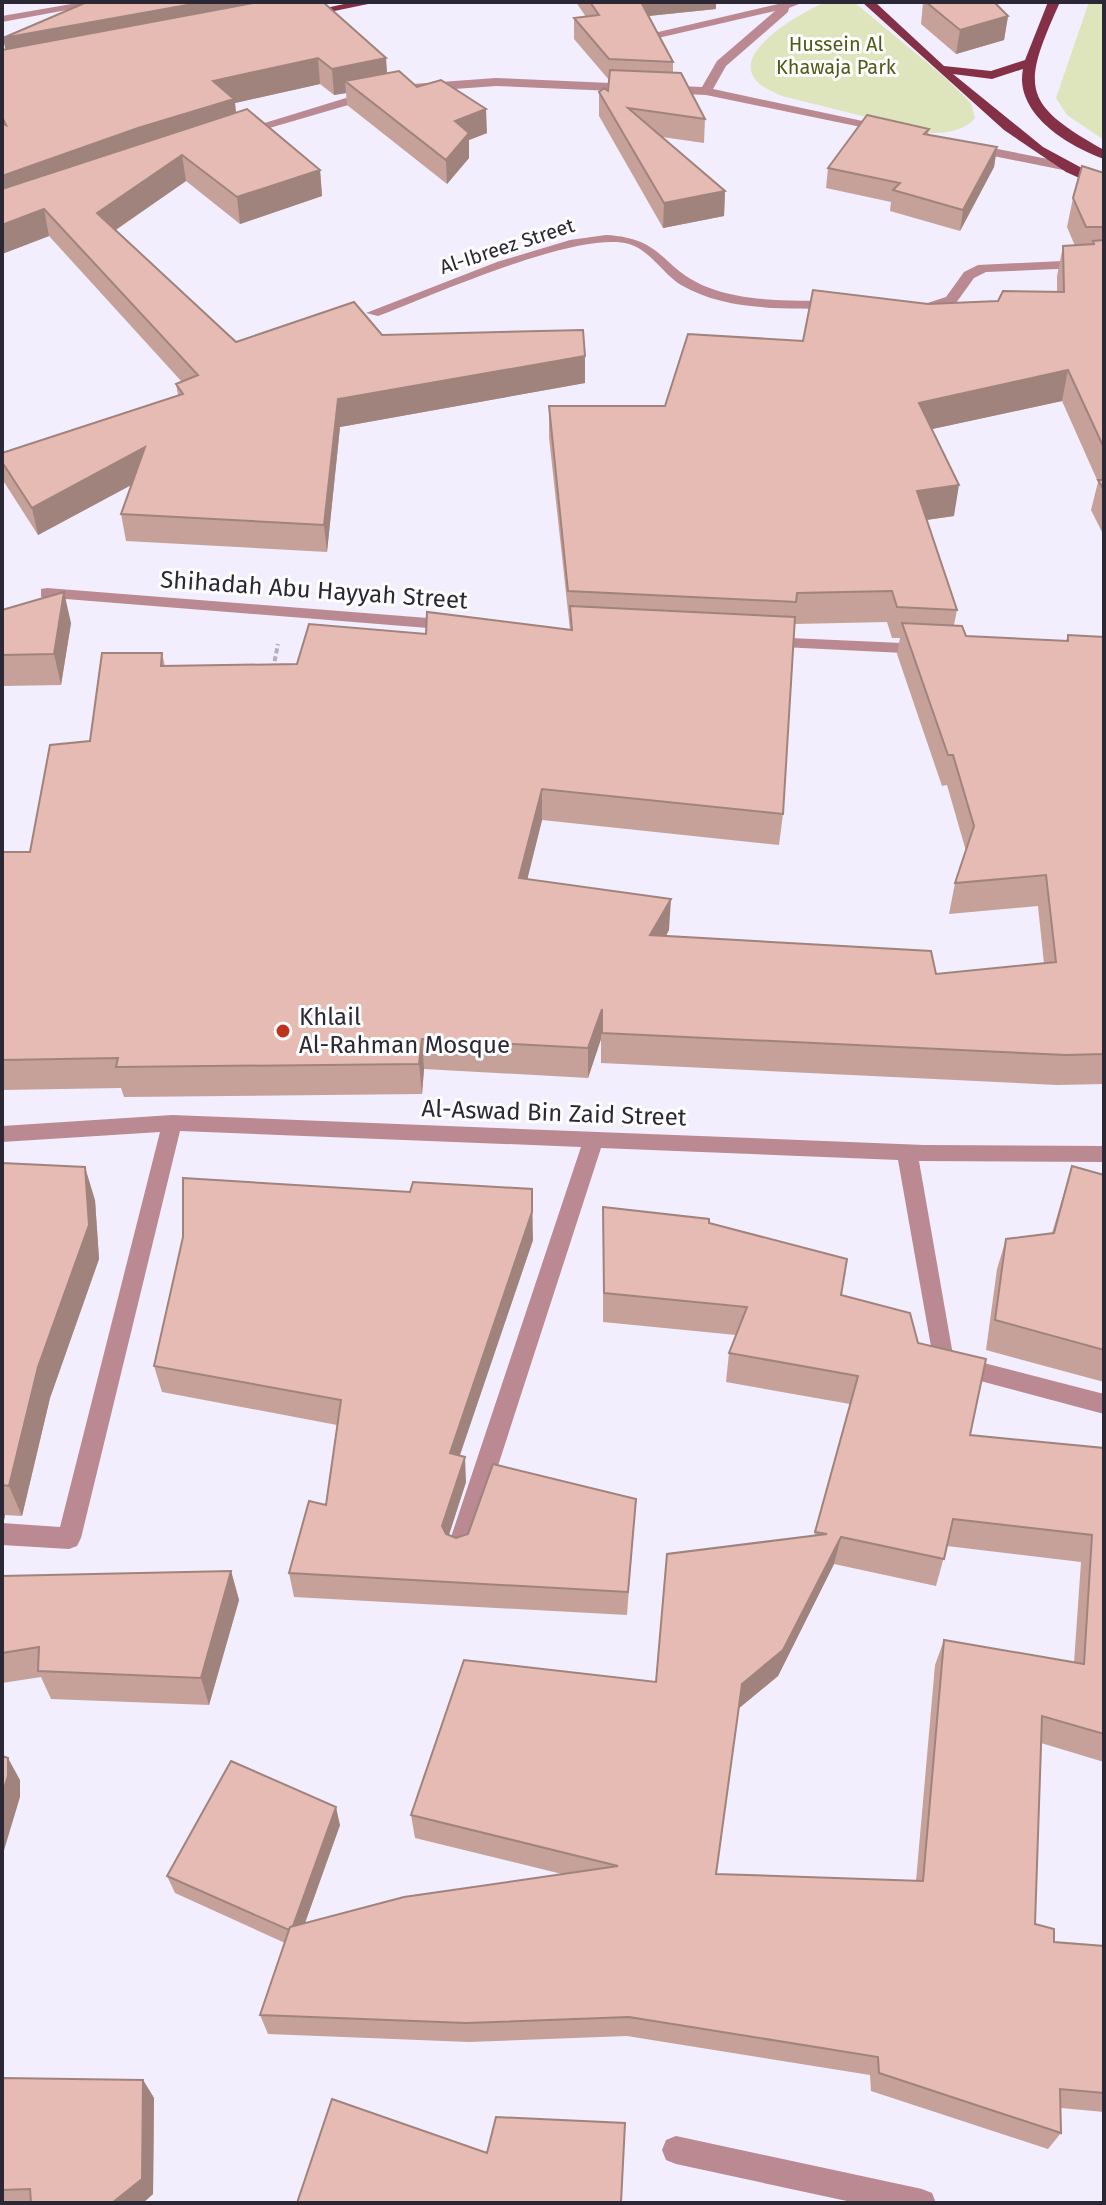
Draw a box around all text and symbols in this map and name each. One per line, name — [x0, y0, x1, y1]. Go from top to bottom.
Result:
park label: Hussein Al Khawaja Park — [776, 32, 897, 79]
street label: Al-Ibreez Street — [437, 213, 578, 279]
street label: Shihadah Abu Hayyah Street — [159, 565, 469, 615]
place label: Khlail Al-Rahman Mosque — [299, 1003, 510, 1059]
marker: Khlail Al-Rahman Mosque — [274, 1022, 292, 1040]
street label: Al-Aswad Bin Zaid Street — [421, 1094, 687, 1132]

